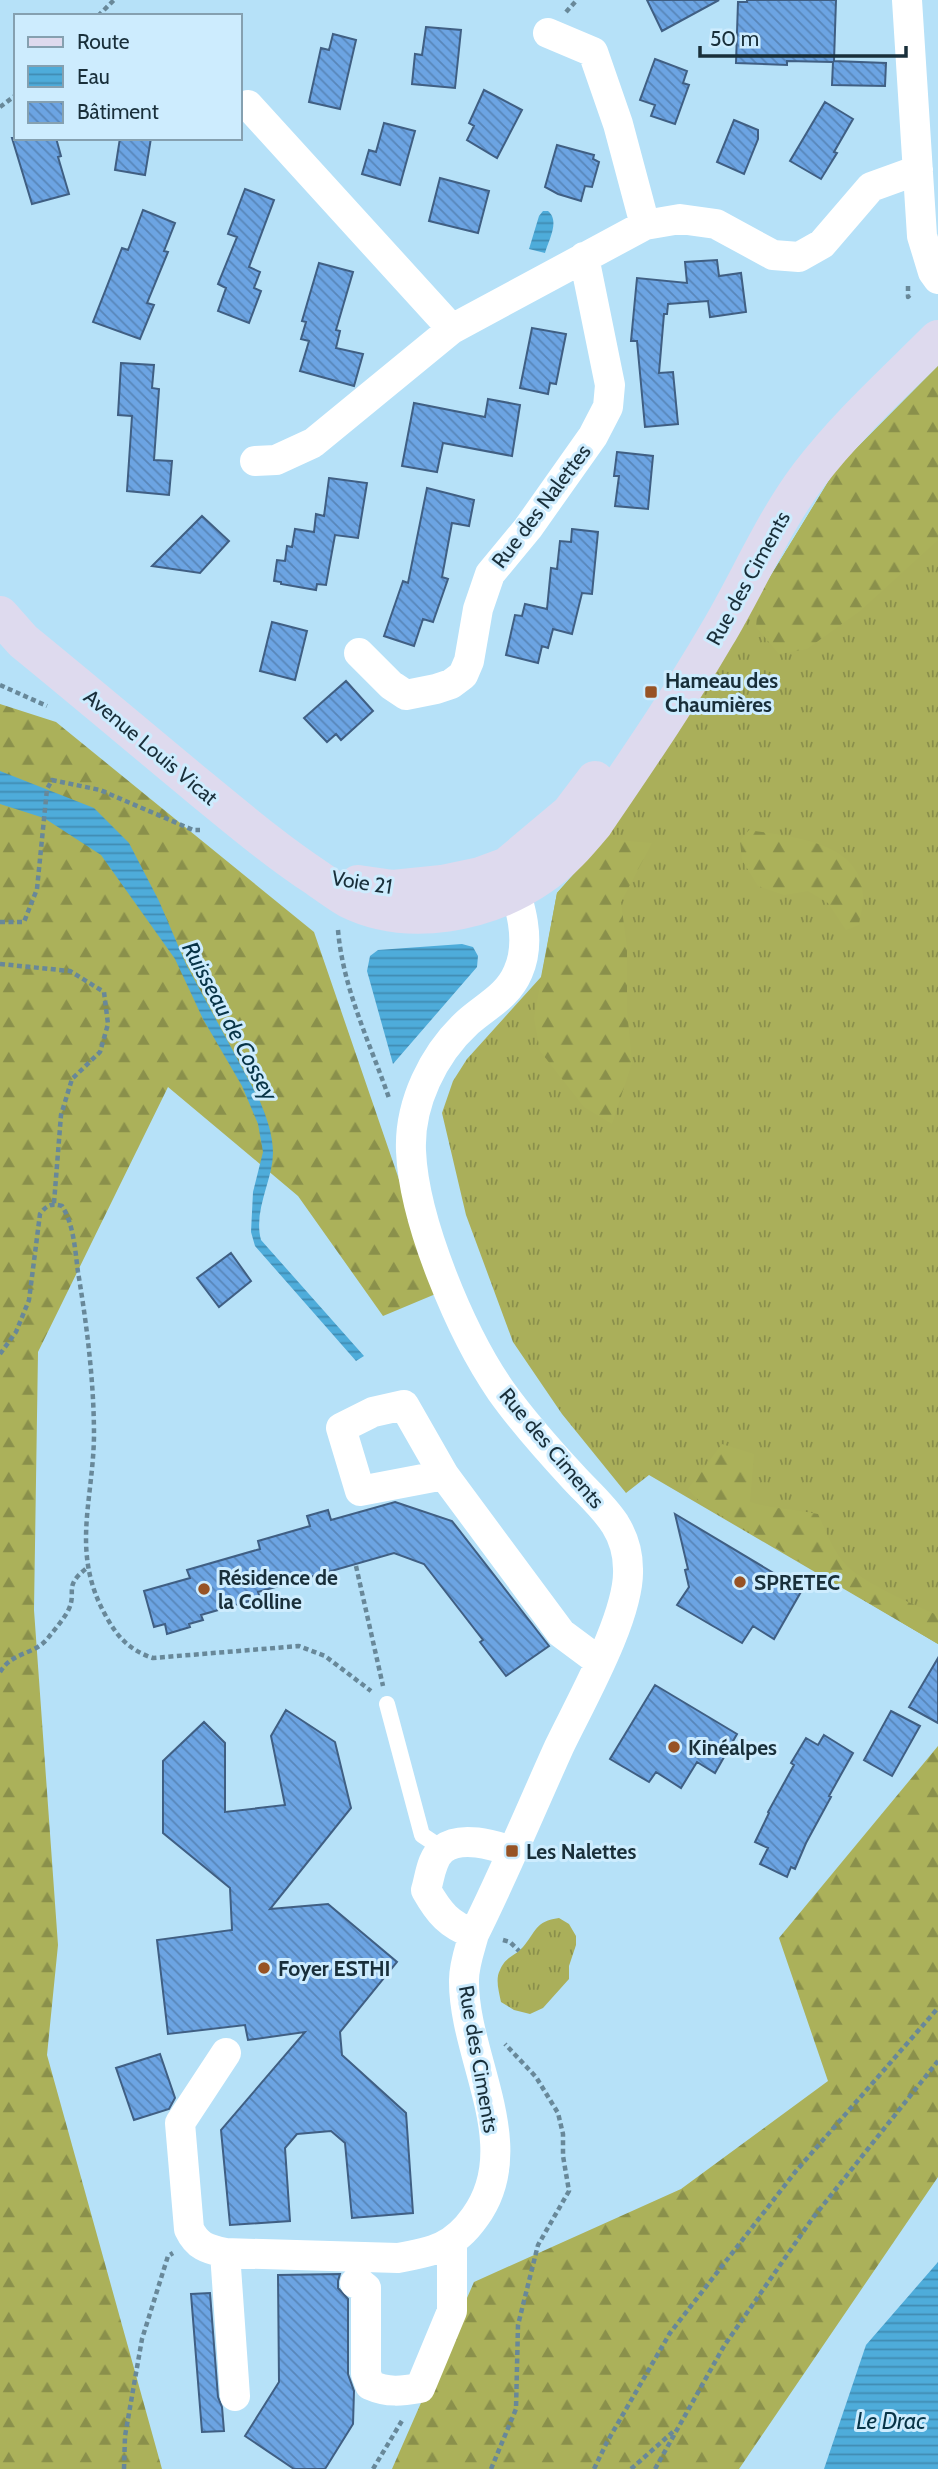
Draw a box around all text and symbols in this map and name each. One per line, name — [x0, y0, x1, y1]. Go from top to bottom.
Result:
legend — [14, 14, 242, 140]
scale bar — [700, 14, 906, 58]
text: 50 m — [710, 26, 759, 51]
text: Route — [77, 29, 130, 54]
text: Eau — [77, 64, 110, 89]
text: Bâtiment — [77, 99, 159, 124]
street label: Rue des Nalettes — [486, 439, 596, 573]
street label: Rue des Ciments — [701, 506, 795, 649]
place label: Hameau des Chaumières — [665, 668, 778, 717]
street label: Avenue Louis Vicat — [79, 684, 223, 810]
marker: Hameau des Chaumières — [643, 684, 659, 700]
street label: Voie 21 — [330, 865, 394, 899]
water label: Ruisseau de Cossey — [176, 937, 284, 1107]
street label: Rue des Ciments — [494, 1383, 610, 1513]
place label: Résidence de la Colline — [218, 1565, 338, 1614]
place label: SPRETEC — [754, 1570, 840, 1595]
marker: SPRETEC — [732, 1574, 748, 1590]
marker: Résidence de la Colline — [196, 1581, 212, 1597]
place label: Kinéalpes — [688, 1735, 777, 1760]
marker: Kinéalpes — [666, 1739, 682, 1755]
place label: Les Nalettes — [526, 1839, 636, 1864]
marker: Les Nalettes — [504, 1843, 520, 1859]
place label: Foyer ESTHI — [278, 1956, 391, 1981]
marker: Foyer ESTHI — [256, 1960, 272, 1976]
street label: Rue des Ciments — [454, 1983, 504, 2135]
water label: Le Drac — [856, 2407, 926, 2435]

